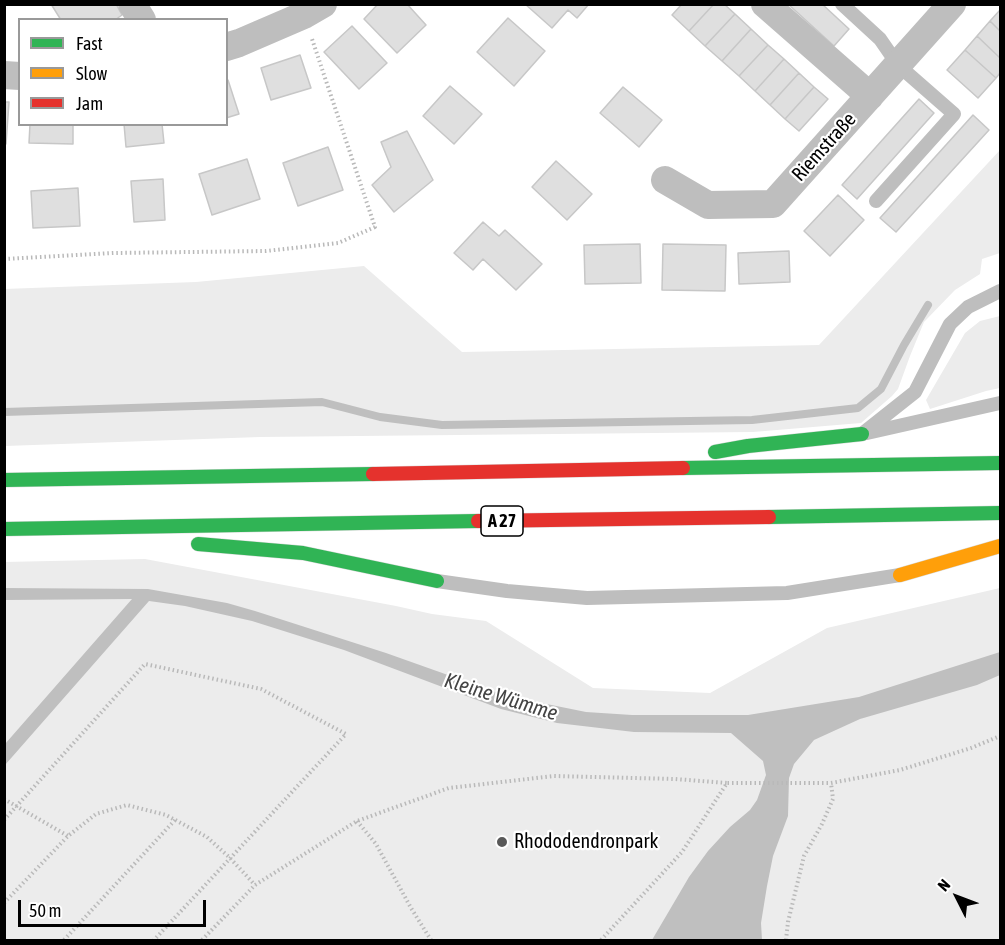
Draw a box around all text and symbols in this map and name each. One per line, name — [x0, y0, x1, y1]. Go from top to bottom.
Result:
legend — [18, 18, 228, 126]
text: Fast — [76, 33, 103, 54]
text: Slow — [76, 63, 107, 84]
text: Jam — [76, 93, 103, 114]
street label: Riemstraße — [787, 108, 861, 186]
road number: A 27 — [481, 506, 523, 536]
water label: Kleine Wümme — [441, 668, 561, 726]
place label: Rhododendronpark — [514, 830, 658, 854]
marker: Rhododendronpark — [495, 835, 509, 849]
north arrow — [927, 867, 987, 927]
text: N — [934, 875, 953, 894]
scale bar — [21, 888, 208, 926]
text: 50 m — [29, 900, 61, 921]

